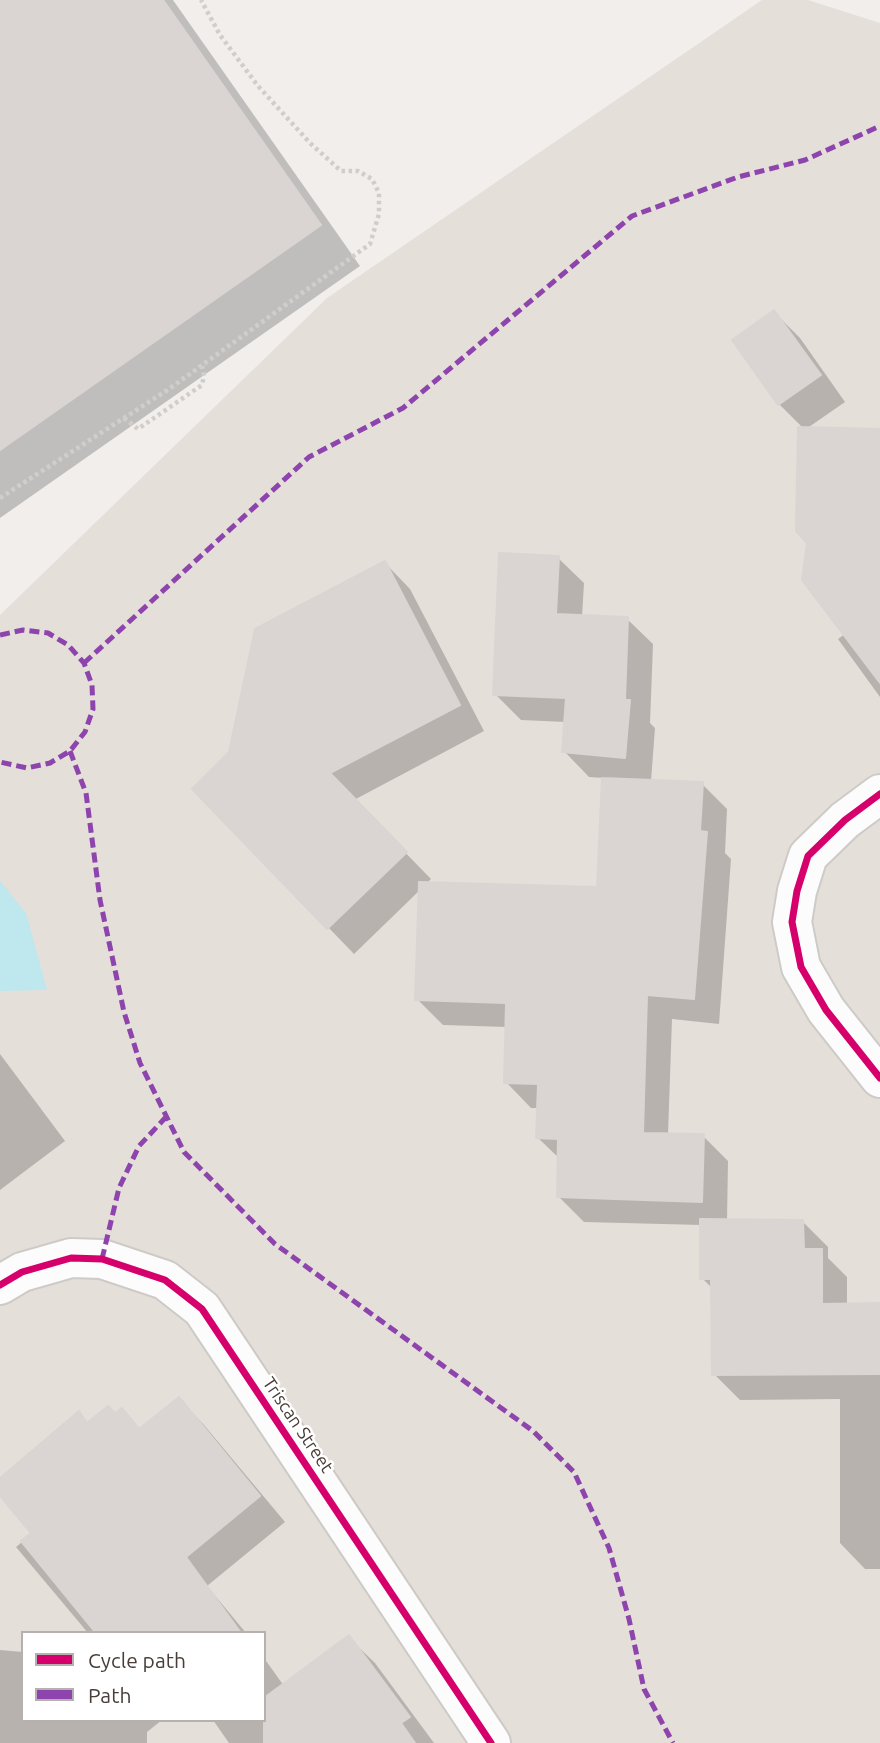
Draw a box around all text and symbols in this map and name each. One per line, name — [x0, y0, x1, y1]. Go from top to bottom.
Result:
street label: Triscan Street — [258, 1373, 338, 1477]
legend — [21, 1631, 266, 1722]
text: Cycle path — [88, 1648, 186, 1672]
text: Path — [88, 1683, 131, 1707]

